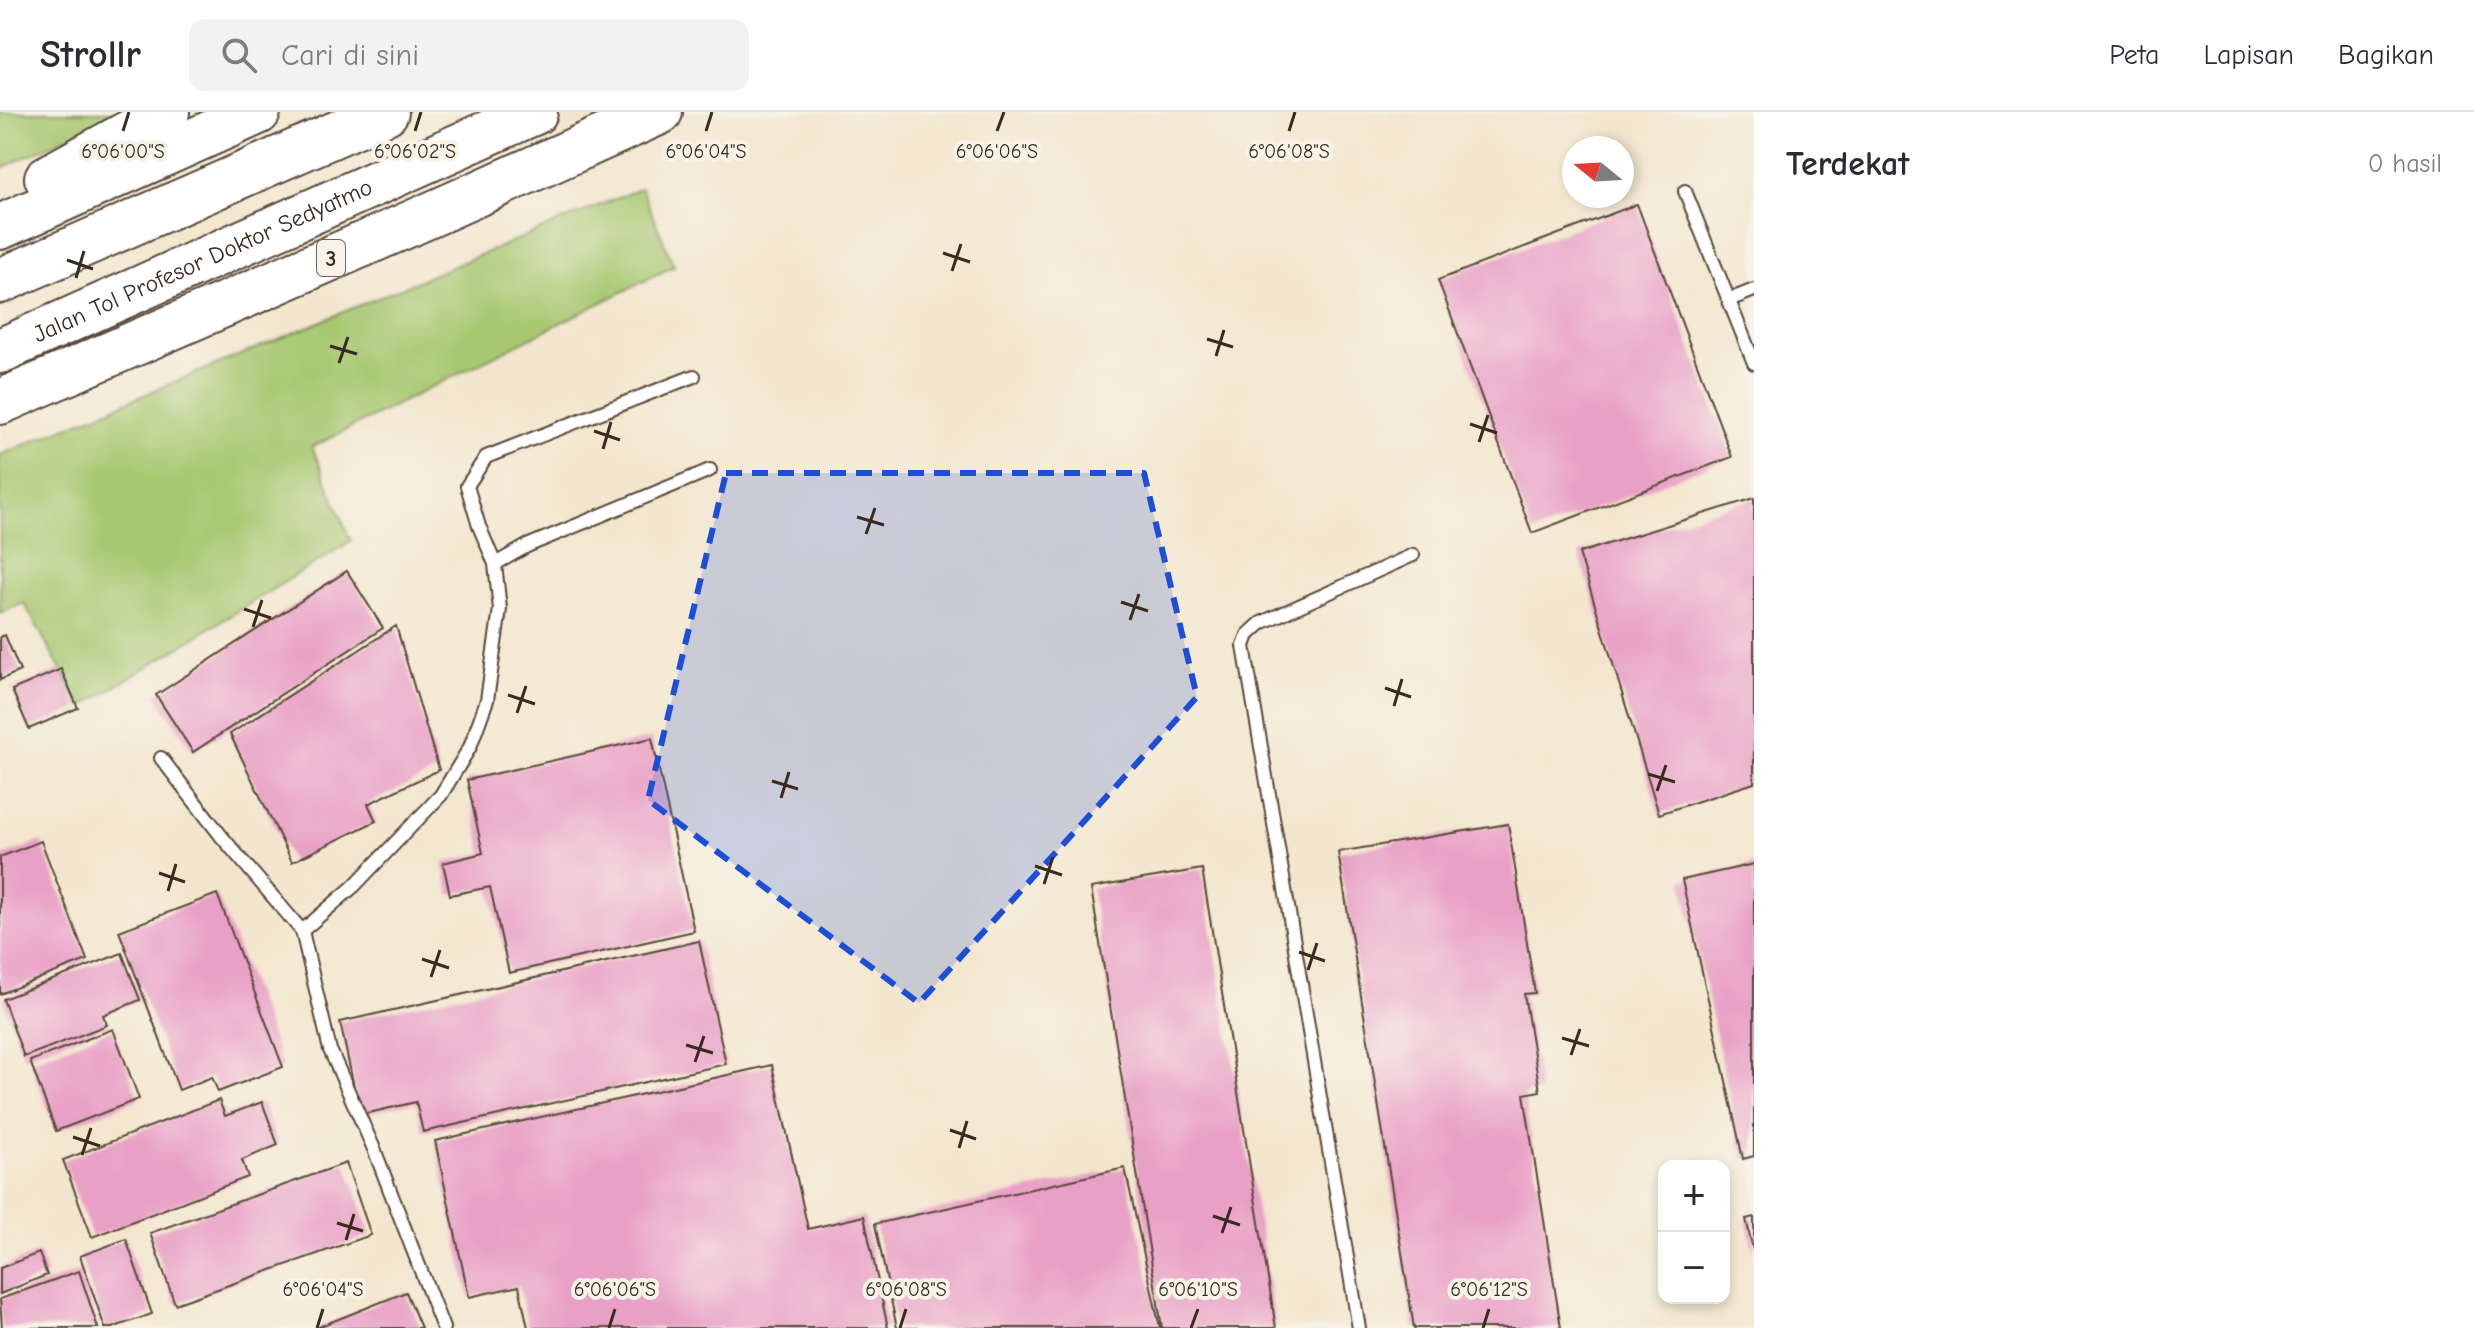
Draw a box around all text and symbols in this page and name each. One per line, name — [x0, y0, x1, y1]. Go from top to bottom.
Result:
search box — [189, 19, 749, 91]
text: Strollr — [40, 33, 141, 77]
icon: search — [217, 33, 261, 77]
text: Cari di sini — [281, 38, 419, 73]
text: Peta — [2109, 39, 2159, 71]
text: Lapisan — [2203, 39, 2294, 71]
text: Bagikan — [2338, 39, 2434, 71]
north arrow — [1562, 136, 1634, 208]
text: 6°06'00"S — [81, 140, 165, 163]
text: 6°06'02"S — [374, 140, 456, 163]
text: 6°06'04"S — [665, 140, 747, 163]
text: 6°06'06"S — [956, 140, 1038, 163]
text: 6°06'08"S — [1248, 140, 1330, 163]
text: Terdekat — [1786, 144, 1909, 184]
text: 0 hasil — [2368, 149, 2442, 179]
street label: Jalan Tol Profesor Doktor Sedyatmo — [29, 173, 377, 348]
road number: 3 — [317, 240, 345, 276]
map controls — [1658, 1160, 1730, 1304]
button: + — [1658, 1160, 1730, 1232]
button: − — [1658, 1232, 1730, 1304]
text: 6°06'04"S — [282, 1278, 364, 1301]
text: 6°06'06"S — [574, 1278, 656, 1301]
text: 6°06'08"S — [865, 1278, 947, 1301]
text: 6°06'10"S — [1158, 1278, 1238, 1301]
text: 6°06'12"S — [1450, 1278, 1528, 1301]

